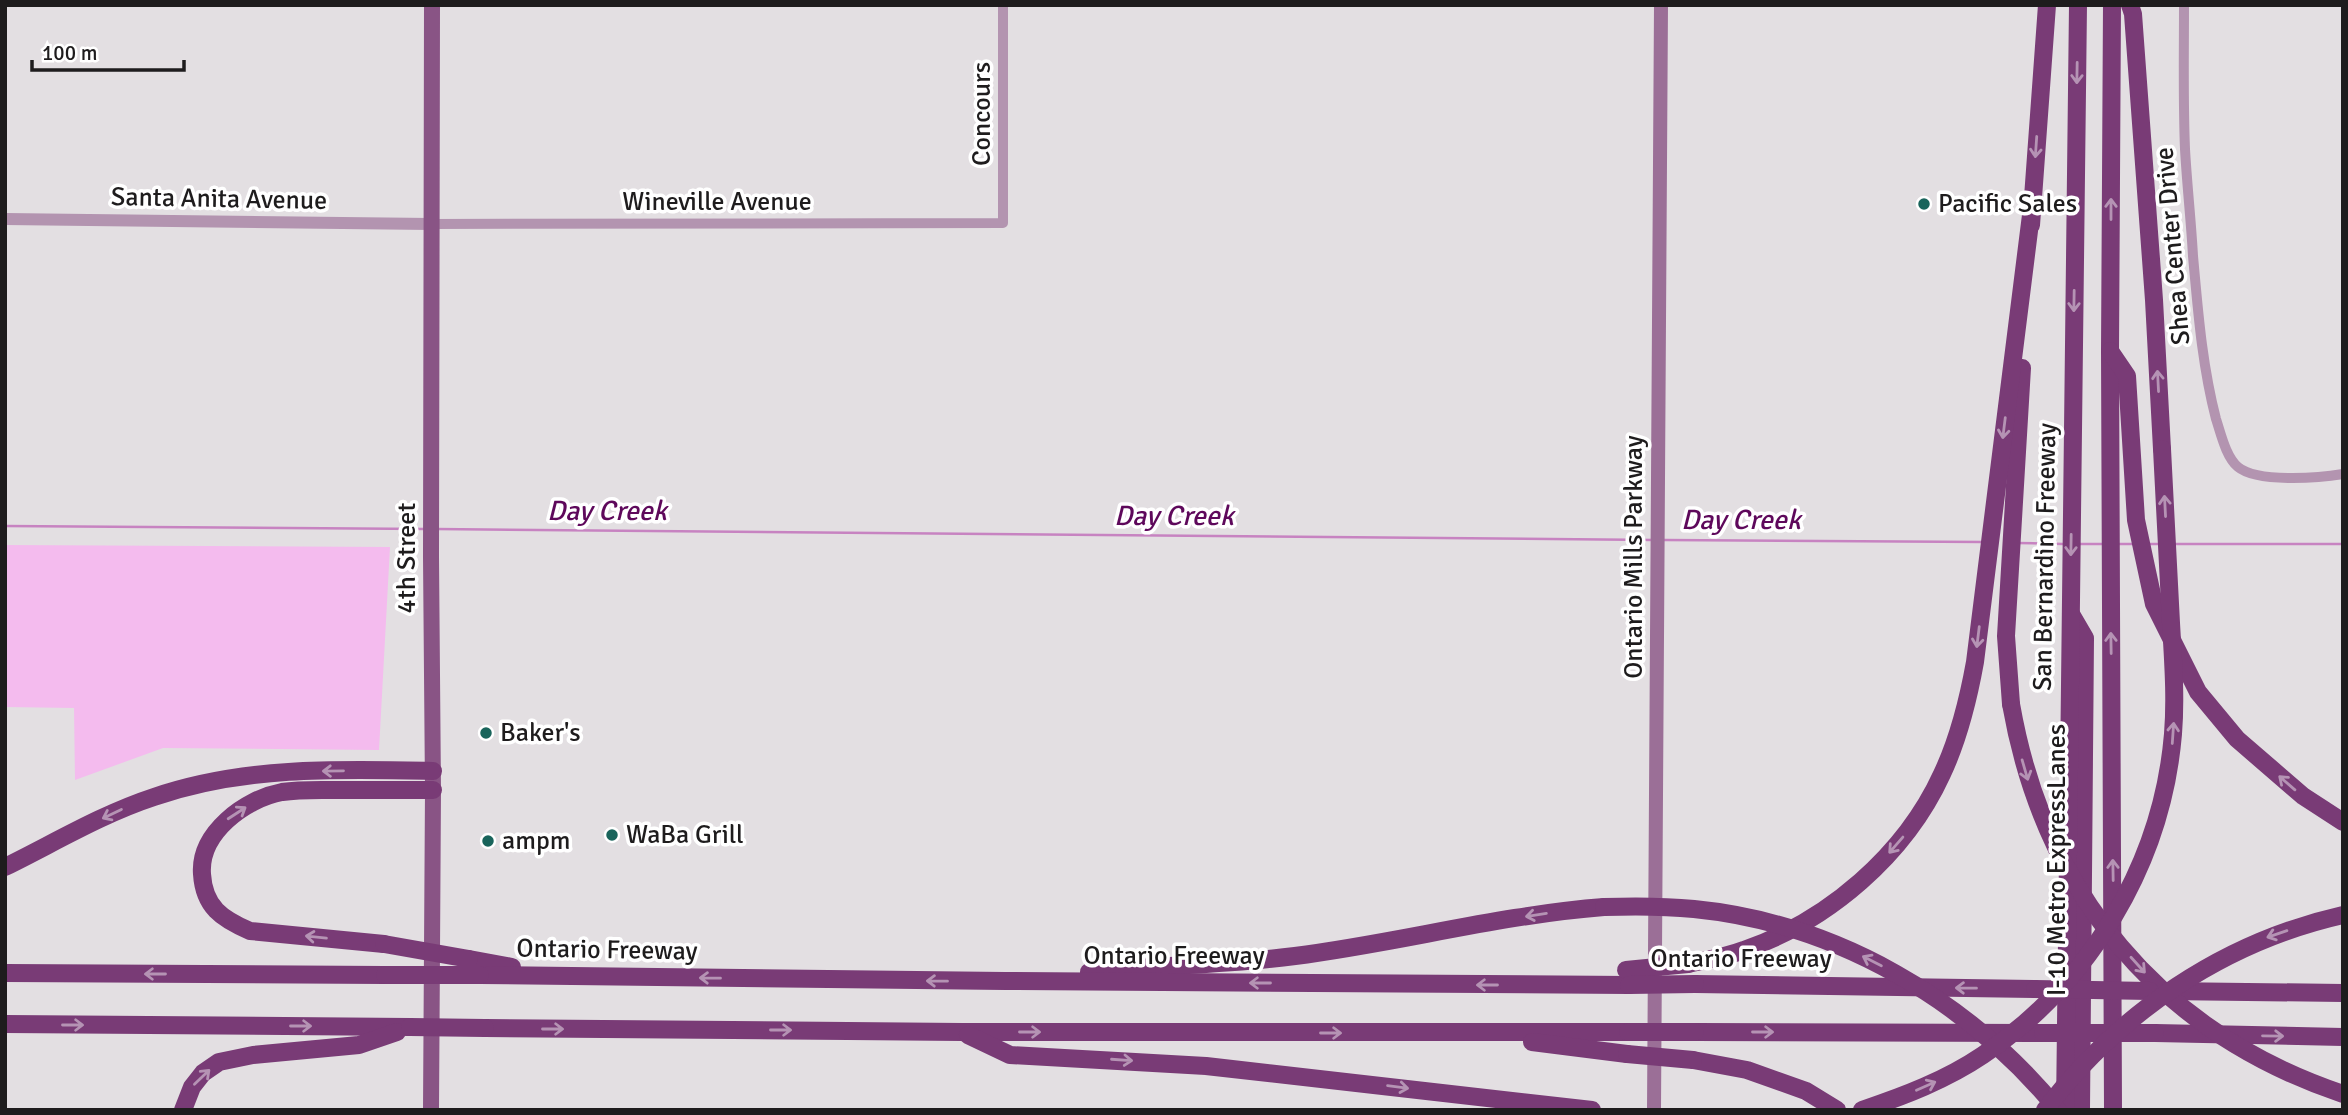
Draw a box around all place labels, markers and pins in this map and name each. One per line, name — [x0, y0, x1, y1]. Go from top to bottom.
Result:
place label: Pacific Sales — [1938, 188, 2077, 220]
marker: Pacific Sales — [1916, 196, 1932, 212]
place label: Baker's — [500, 717, 581, 749]
marker: Baker's — [478, 725, 494, 741]
place label: WaBa Grill — [626, 819, 744, 851]
place label: ampm — [502, 825, 570, 857]
marker: WaBa Grill — [604, 827, 620, 843]
marker: ampm — [480, 833, 496, 849]

